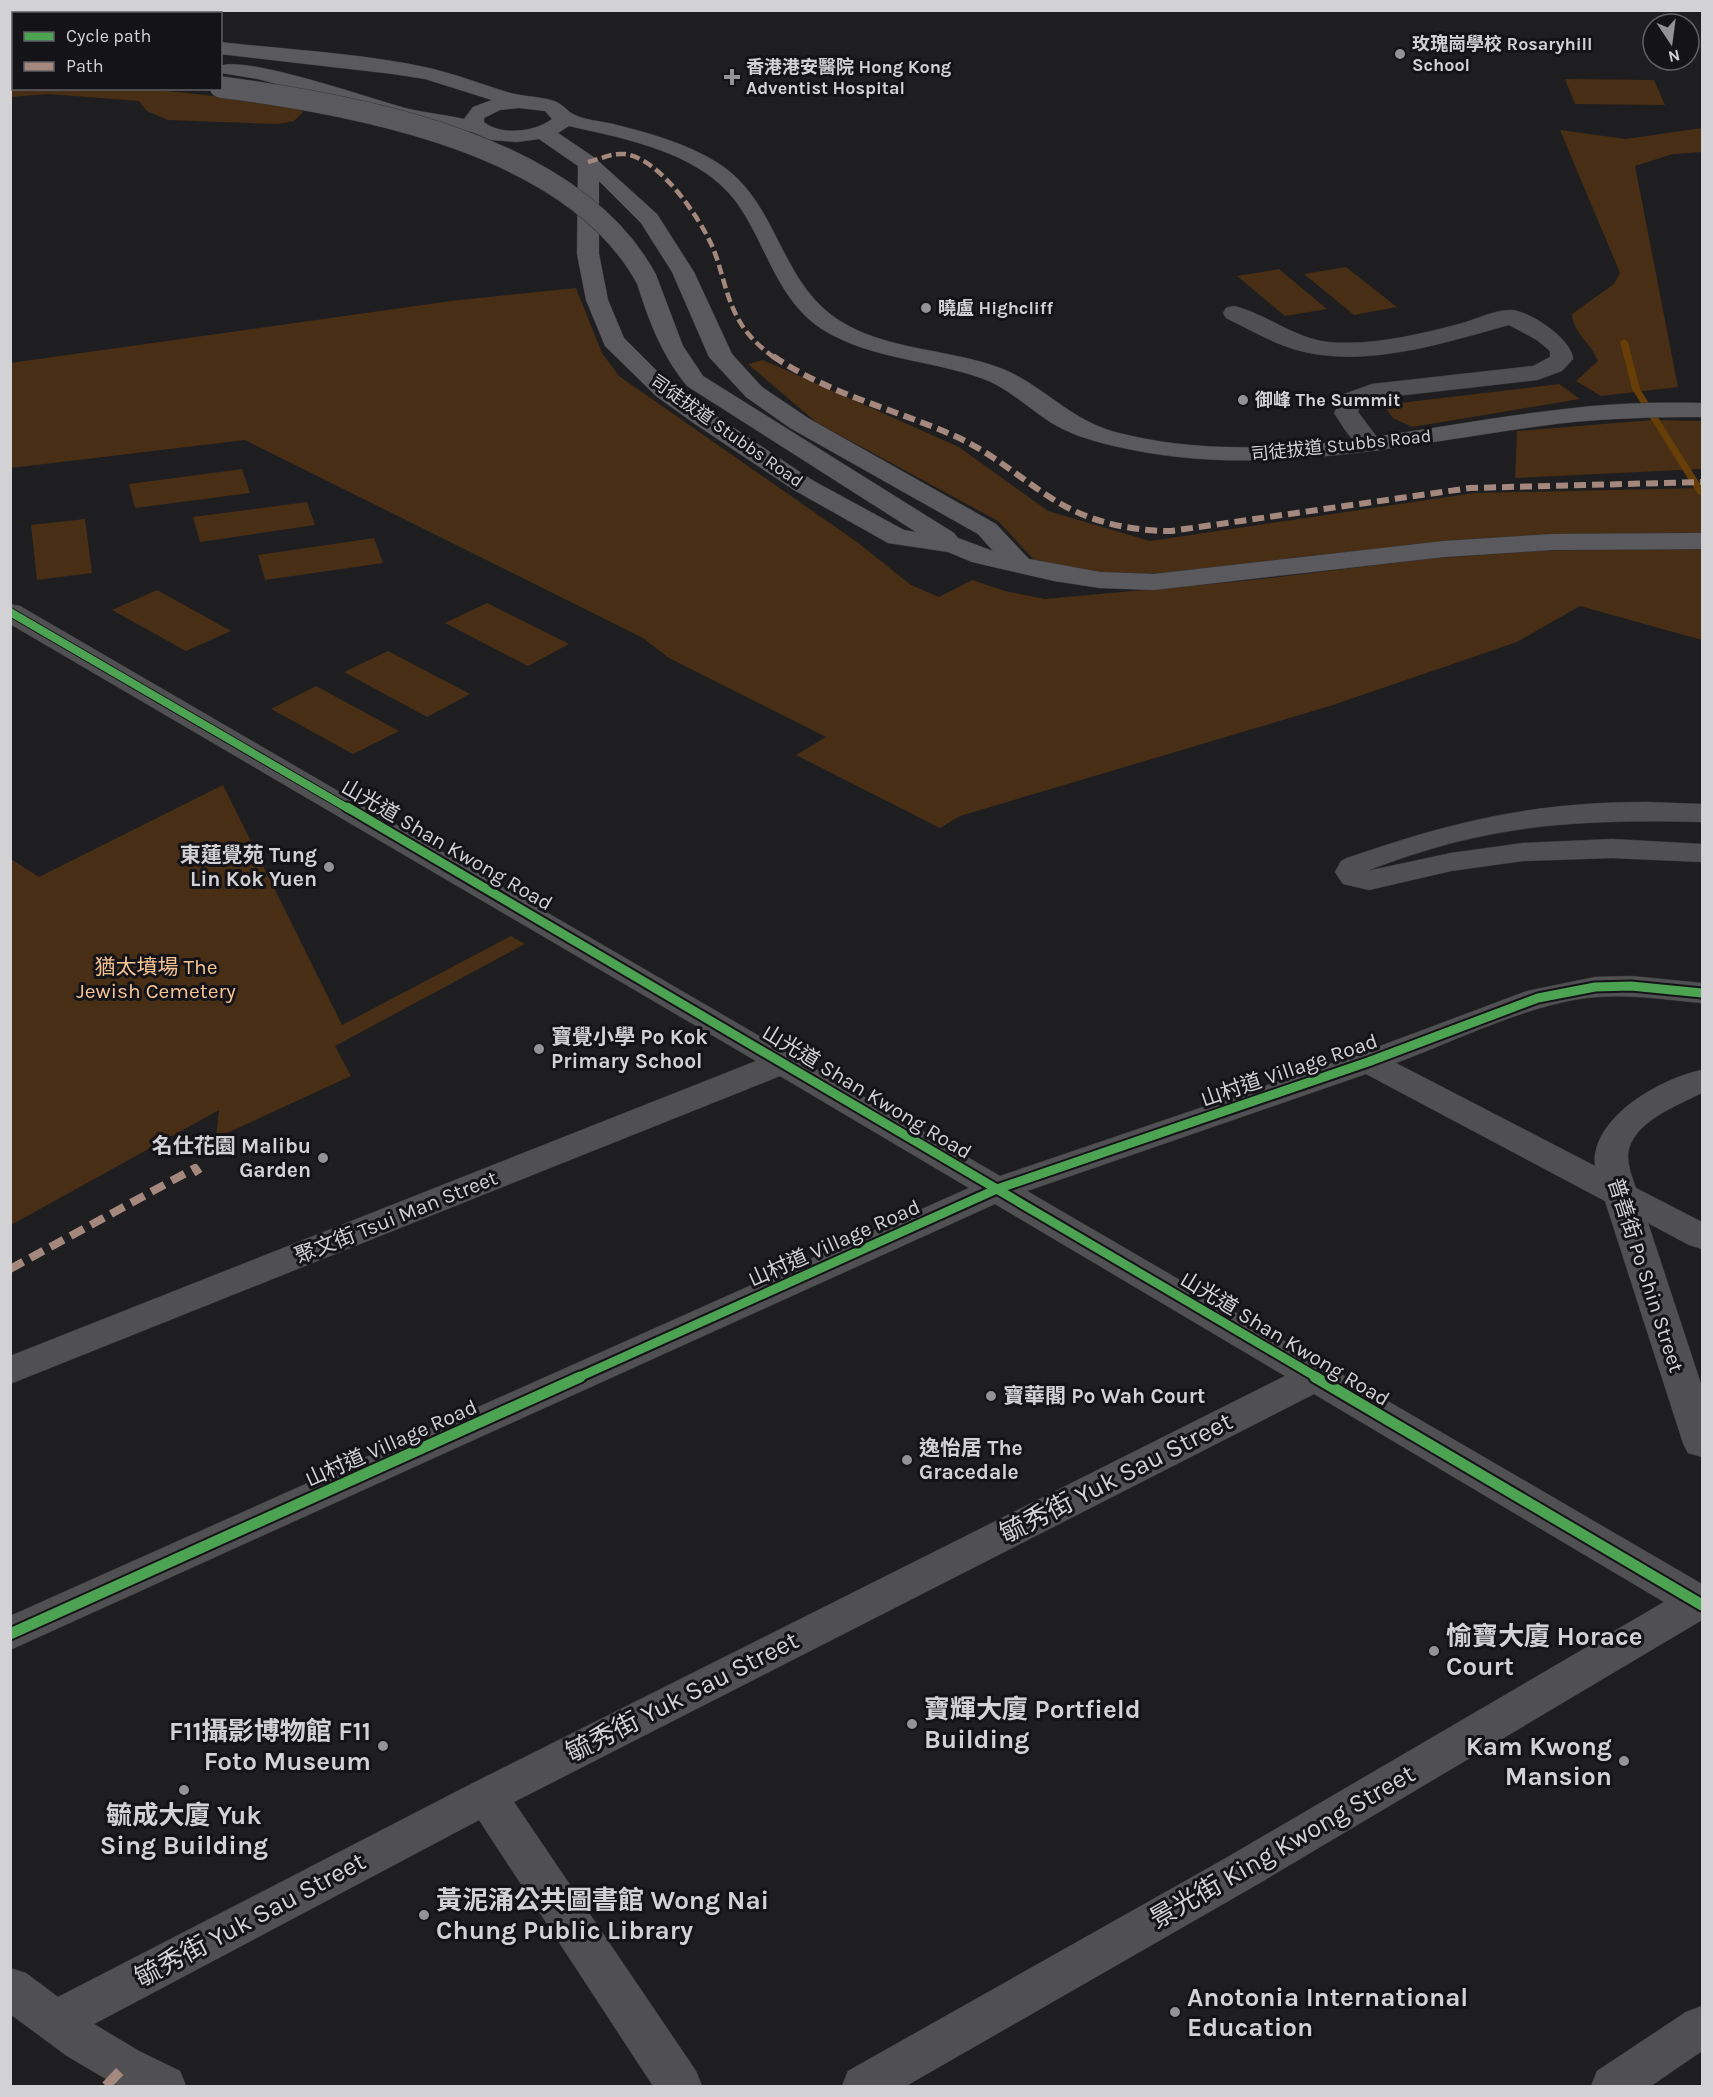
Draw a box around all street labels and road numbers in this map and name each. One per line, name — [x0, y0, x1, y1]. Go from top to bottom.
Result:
street label: 司徒拔道 Stubbs Road — [646, 370, 808, 492]
street label: 司徒拔道 Stubbs Road — [1250, 425, 1432, 465]
street label: 山光道 Shan Kwong Road — [337, 775, 557, 915]
street label: 山光道 Shan Kwong Road — [758, 1020, 976, 1164]
street label: 山村道 Village Road — [1197, 1028, 1381, 1112]
street label: 聚文街 Tsui Man Street — [291, 1165, 501, 1269]
street label: 普善街 Po Shin Street — [1603, 1175, 1689, 1375]
street label: 山村道 Village Road — [744, 1194, 924, 1292]
street label: 山光道 Shan Kwong Road — [1176, 1267, 1394, 1411]
street label: 山村道 Village Road — [301, 1394, 481, 1492]
street label: 毓秀街 Yuk Sau Street — [995, 1405, 1238, 1550]
street label: 毓秀街 Yuk Sau Street — [561, 1624, 804, 1769]
street label: 景光街 King Kwong Street — [1144, 1758, 1421, 1935]
street label: 毓秀街 Yuk Sau Street — [130, 1845, 371, 1993]

